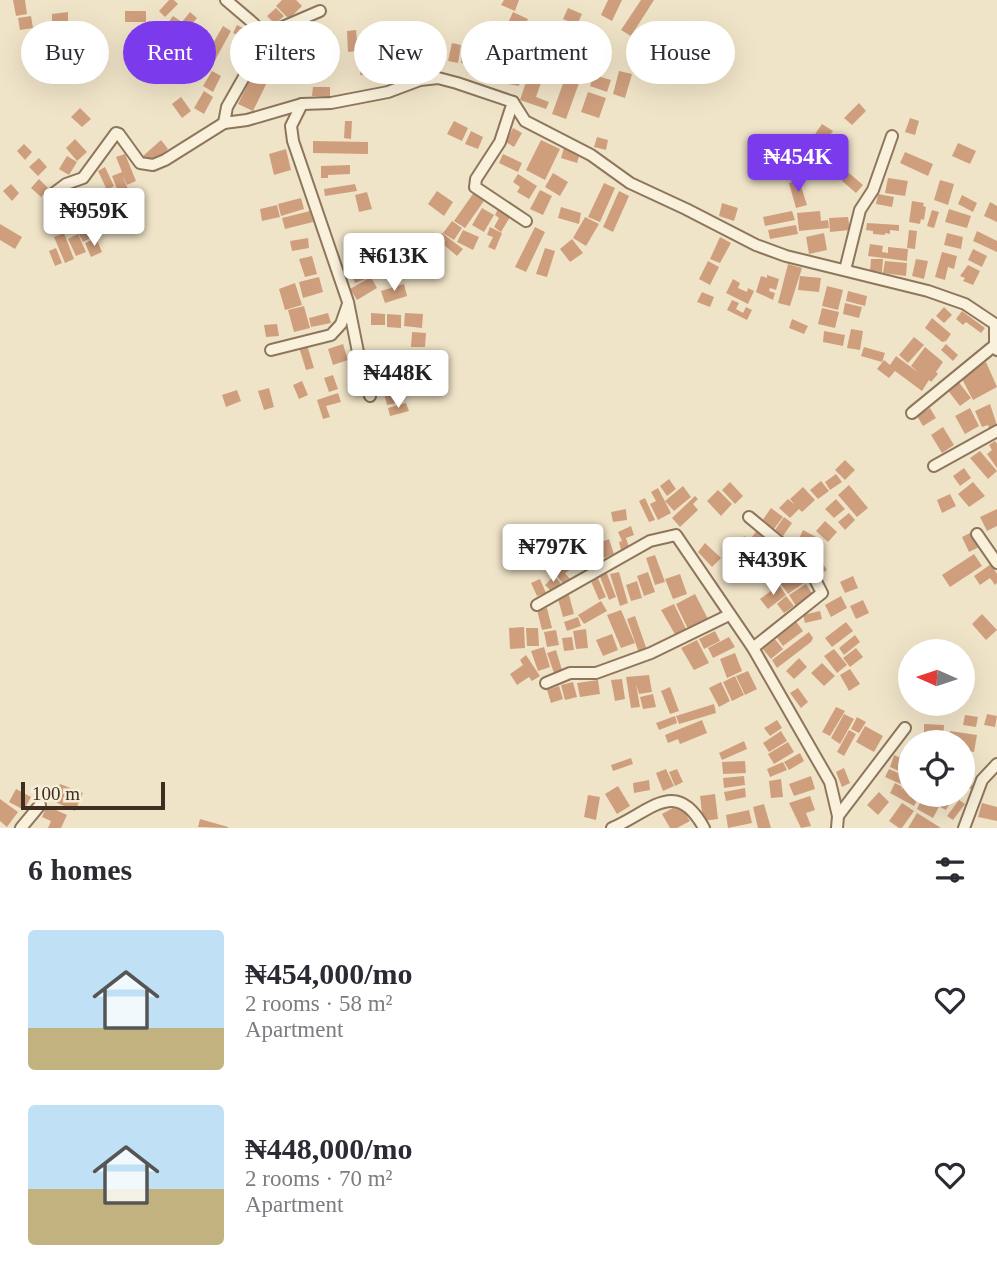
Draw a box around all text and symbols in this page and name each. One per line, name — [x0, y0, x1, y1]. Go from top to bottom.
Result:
chip: Buy — [21, 21, 109, 84]
chip: Rent — [123, 21, 216, 84]
chip: Filters — [230, 21, 340, 84]
chip: New — [354, 21, 447, 84]
chip: Apartment — [461, 21, 612, 84]
chip: House — [626, 21, 735, 84]
pin: ₦454K — [749, 134, 847, 194]
text: ₦454K — [764, 144, 833, 169]
pin: ₦959K — [45, 188, 143, 248]
text: ₦959K — [60, 198, 129, 223]
pin: ₦613K — [345, 233, 443, 293]
text: ₦613K — [360, 243, 429, 268]
pin: ₦448K — [349, 350, 447, 410]
text: ₦448K — [364, 360, 433, 385]
pin: ₦797K — [504, 524, 602, 584]
text: ₦797K — [519, 534, 588, 559]
pin: ₦439K — [724, 538, 822, 597]
text: ₦439K — [739, 547, 808, 572]
north arrow — [898, 639, 975, 716]
map controls — [898, 639, 975, 807]
button: locate — [898, 730, 975, 807]
scale bar — [21, 779, 164, 811]
text: 100 m — [32, 783, 80, 804]
icon: filters — [931, 851, 969, 889]
text: 6 homes — [28, 853, 132, 886]
text: ₦454,000/mo — [245, 957, 413, 990]
icon: home — [84, 958, 168, 1042]
icon: heart — [931, 981, 969, 1019]
text: 2 rooms · 58 m² — [245, 991, 392, 1016]
text: Apartment — [245, 1017, 343, 1042]
text: ₦448,000/mo — [245, 1132, 413, 1165]
icon: home — [84, 1133, 168, 1217]
icon: heart — [931, 1156, 969, 1194]
text: 2 rooms · 70 m² — [245, 1166, 392, 1191]
text: Apartment — [245, 1192, 343, 1217]

